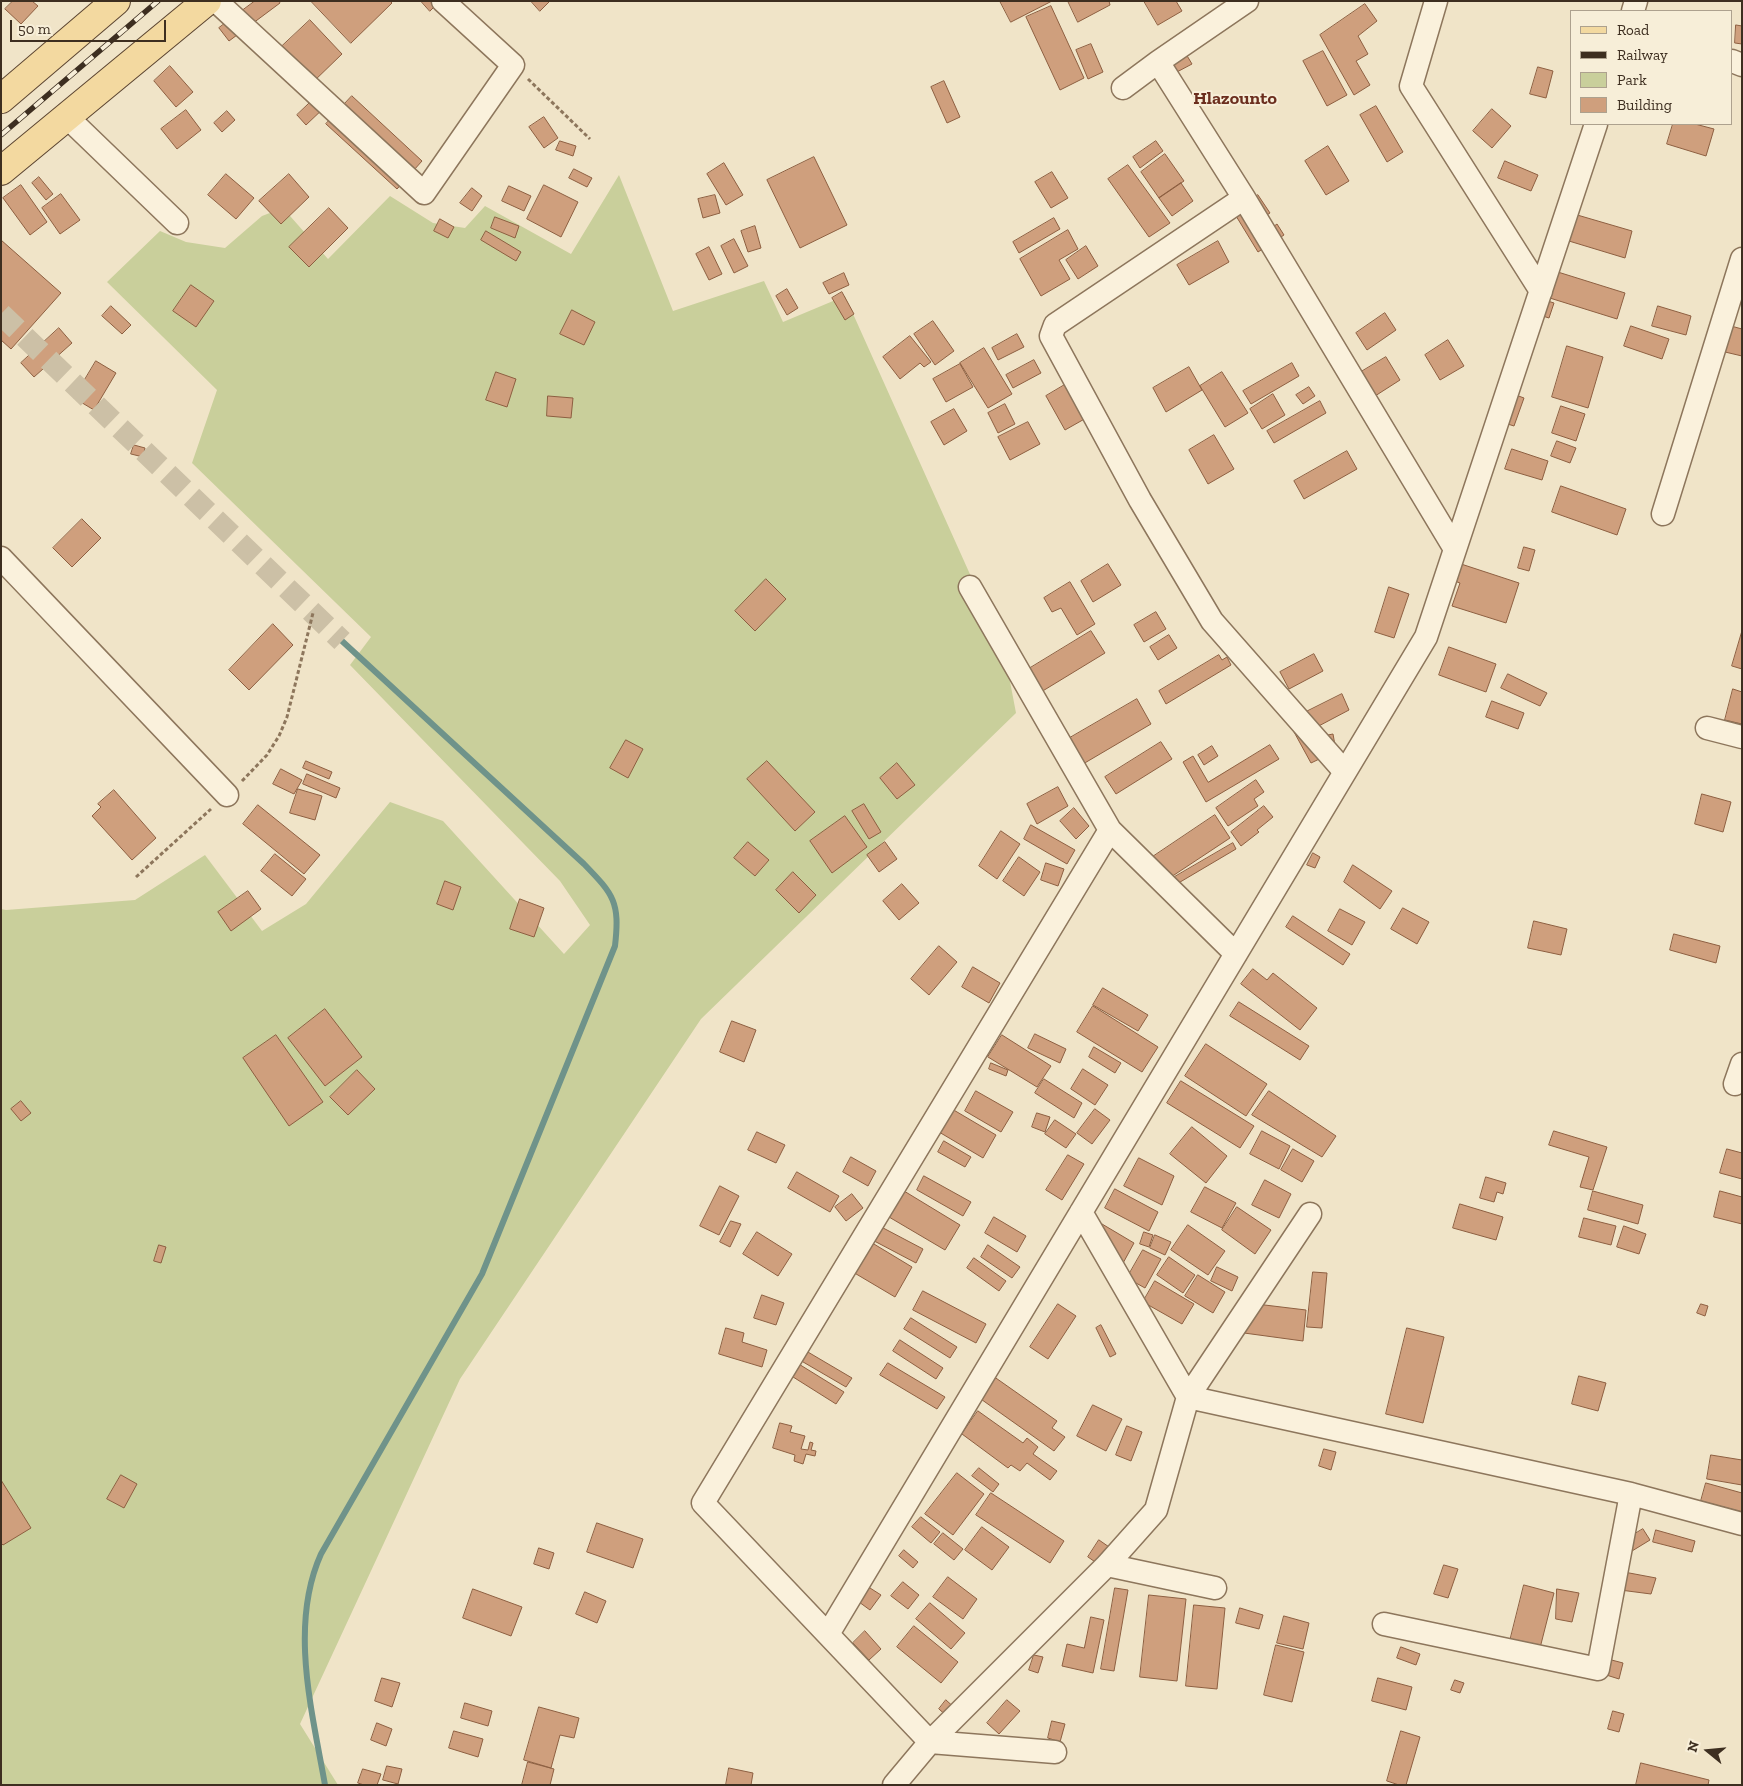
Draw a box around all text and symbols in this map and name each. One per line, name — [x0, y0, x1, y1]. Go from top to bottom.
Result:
scale bar — [12, 10, 169, 42]
legend — [1570, 10, 1733, 125]
text: 50 m — [18, 20, 51, 38]
text: Road — [1617, 21, 1649, 39]
text: Railway — [1617, 46, 1668, 64]
text: Park — [1617, 71, 1647, 89]
district label: Hlazounto — [1193, 88, 1277, 110]
text: Building — [1617, 96, 1672, 114]
north arrow — [1683, 1726, 1733, 1776]
text: N — [1683, 1739, 1703, 1754]

